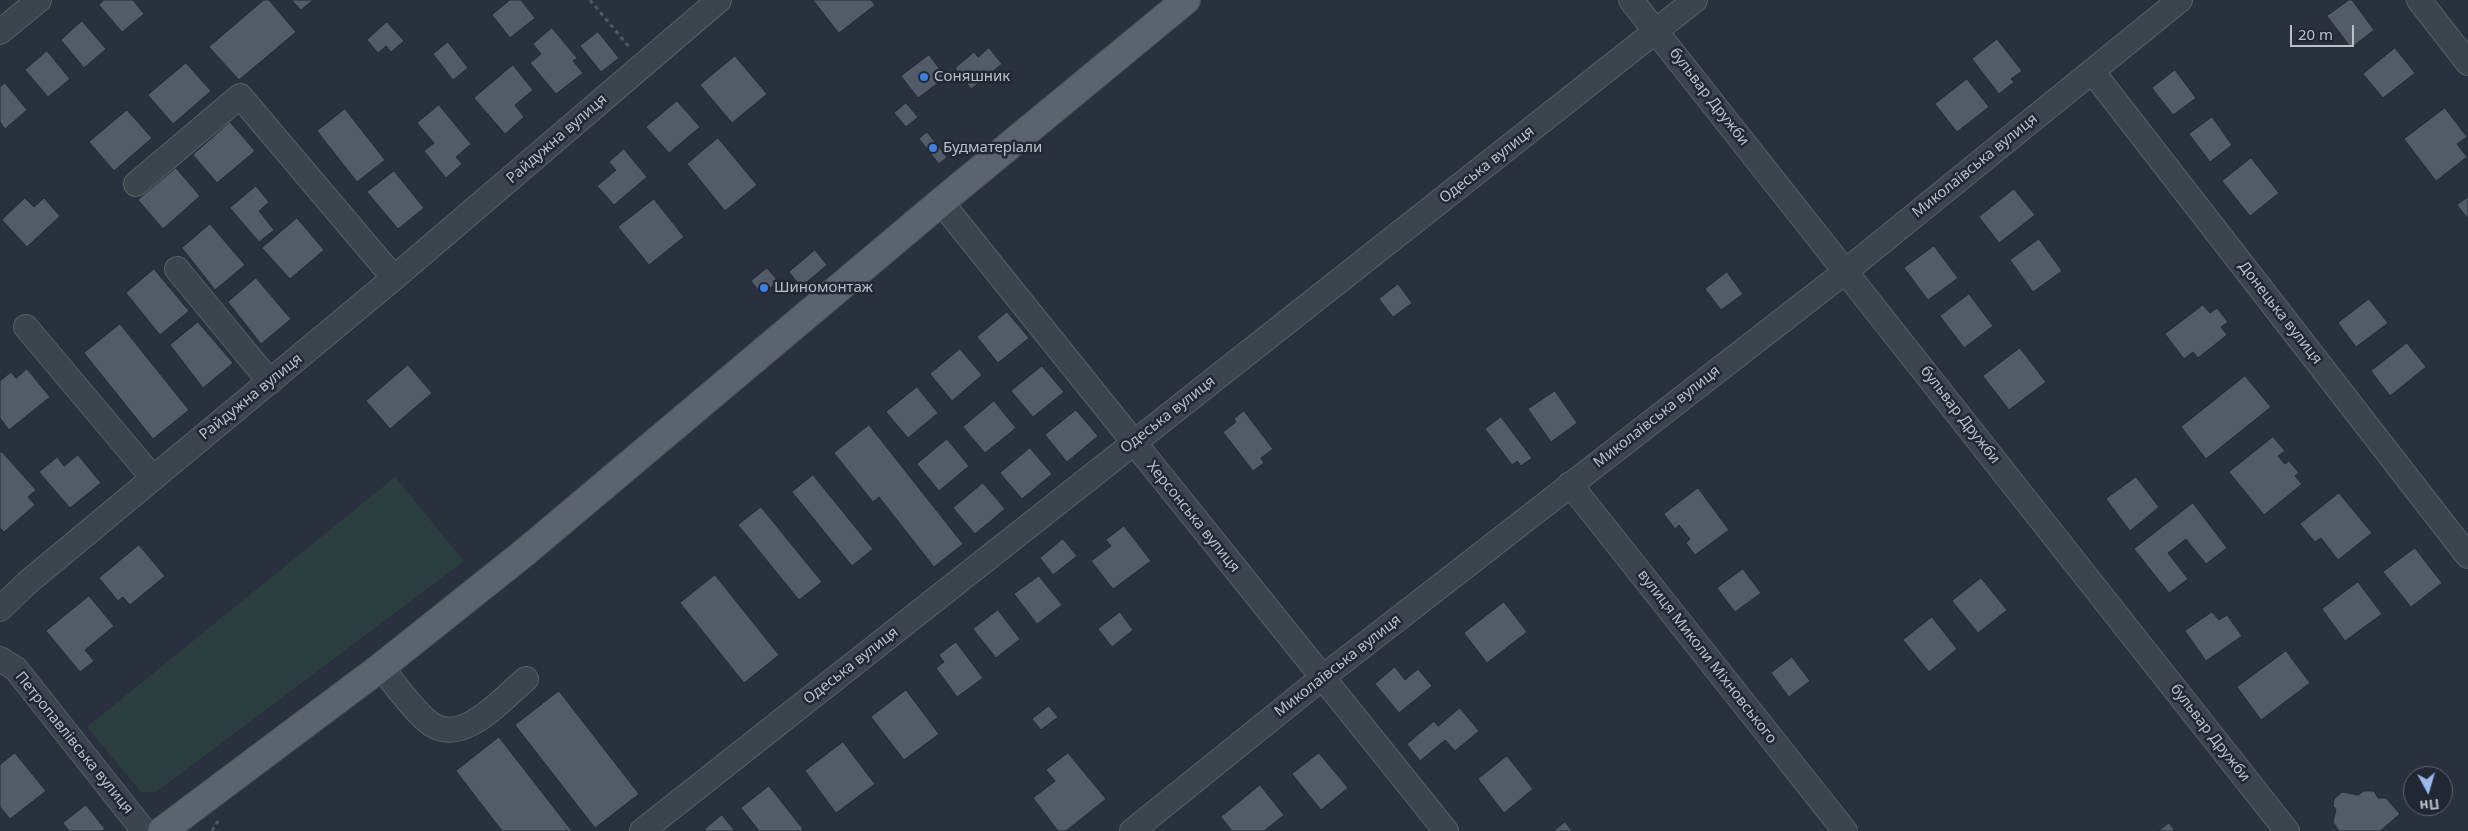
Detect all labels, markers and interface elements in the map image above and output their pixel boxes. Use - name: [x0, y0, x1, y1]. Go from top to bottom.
- scale bar: [2293, 15, 2357, 47]
- text: 20 m: [2298, 24, 2333, 44]
- street label: бульвар Дружби: [1665, 45, 1753, 149]
- place label: Соняшник: [934, 68, 1010, 86]
- marker: Соняшник: [918, 71, 930, 83]
- street label: Райдужна вулиця: [503, 91, 611, 187]
- street label: Миколаївська вулиця: [1909, 110, 2041, 222]
- street label: Одеська вулиця: [1436, 122, 1538, 208]
- place label: Будматеріали: [943, 139, 1042, 157]
- marker: Будматеріали: [927, 142, 939, 154]
- street label: Донецька вулиця: [2234, 258, 2326, 368]
- place label: Шиномонтаж: [774, 279, 873, 297]
- marker: Шиномонтаж: [758, 282, 770, 294]
- street label: Райдужна вулиця: [196, 350, 306, 444]
- street label: Миколаївська вулиця: [1590, 362, 1724, 472]
- street label: бульвар Дружби: [1916, 363, 2004, 467]
- street label: Одеська вулиця: [1117, 372, 1219, 458]
- street label: Херсонська вулиця: [1143, 458, 1243, 576]
- street label: вулиця Миколи Міхновського: [1633, 566, 1781, 748]
- street label: Миколаївська вулиця: [1271, 611, 1405, 721]
- street label: Одеська вулиця: [800, 623, 902, 709]
- street label: Петропавлівська вулиця: [11, 668, 137, 818]
- street label: бульвар Дружби: [2166, 681, 2254, 785]
- north arrow: [2403, 766, 2453, 816]
- text: Пн: [2419, 795, 2440, 816]

